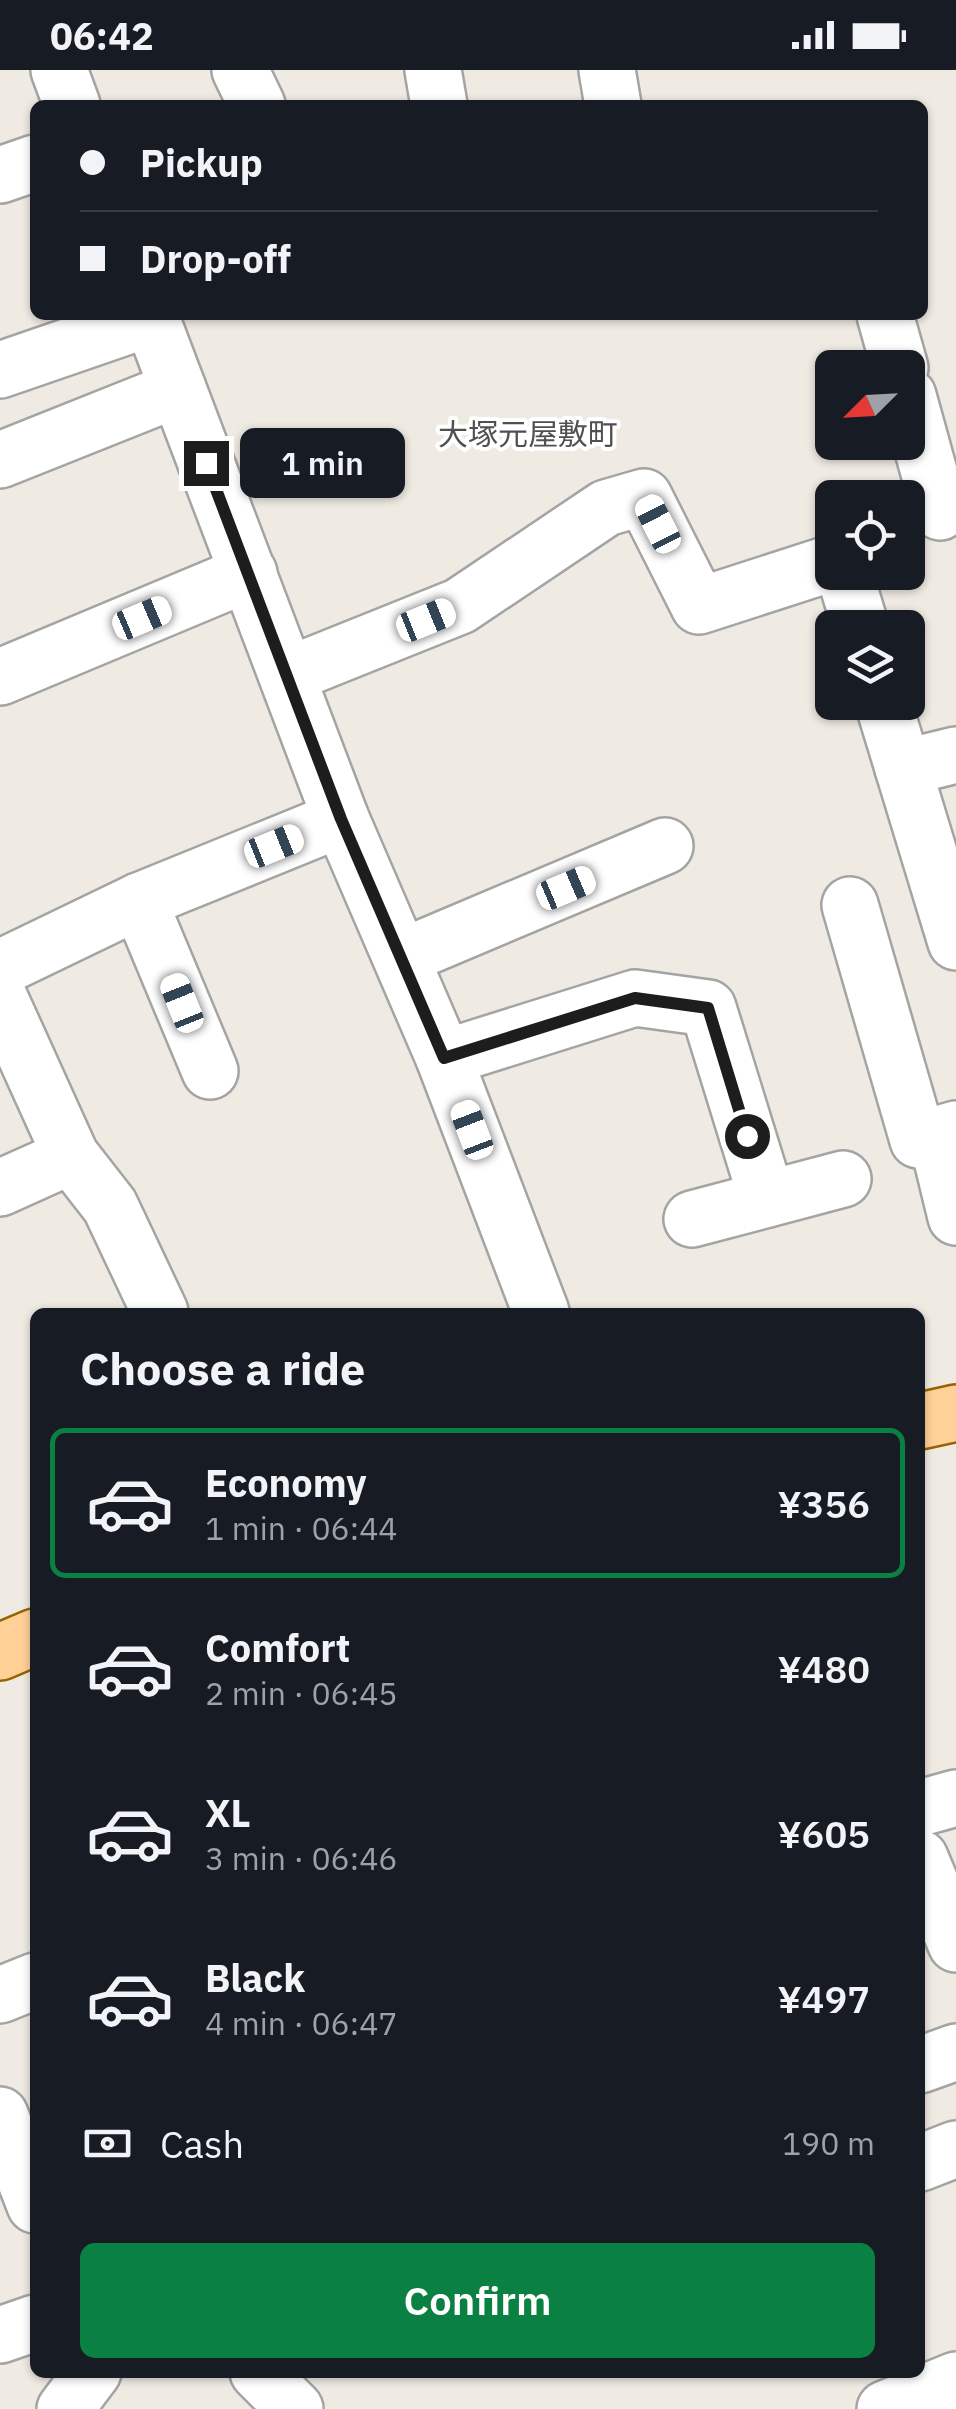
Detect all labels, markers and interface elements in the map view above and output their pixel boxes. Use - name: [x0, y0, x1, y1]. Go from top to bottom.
- text: 06:42: [50, 11, 154, 60]
- text: Pickup: [140, 138, 263, 187]
- text: Drop-off: [140, 234, 291, 283]
- north arrow: [815, 350, 925, 460]
- map controls: [815, 350, 925, 720]
- district label: 大塚元屋敷町: [438, 414, 618, 453]
- callout: 1 min: [241, 428, 406, 498]
- route end: [184, 441, 229, 486]
- text: 1 min: [281, 442, 364, 484]
- button: locate: [815, 480, 925, 590]
- car: [631, 490, 685, 558]
- car: [109, 592, 175, 644]
- car: [393, 595, 459, 645]
- button: layers: [815, 610, 925, 720]
- car: [241, 821, 307, 871]
- car: [533, 862, 599, 914]
- car: [157, 970, 207, 1036]
- car: [447, 1097, 497, 1163]
- route start: [725, 1114, 770, 1159]
- text: Choose a ride: [80, 1339, 365, 1397]
- icon: car: [85, 1458, 175, 1548]
- text: Economy: [205, 1458, 367, 1507]
- text: ¥356: [777, 1479, 870, 1528]
- text: 1 min · 06:44: [205, 1507, 398, 1549]
- icon: car: [85, 1623, 175, 1713]
- text: Comfort: [205, 1623, 350, 1672]
- text: ¥480: [777, 1644, 870, 1693]
- text: 2 min · 06:45: [205, 1672, 398, 1714]
- icon: car: [85, 1788, 175, 1878]
- text: XL: [205, 1788, 251, 1837]
- text: ¥605: [777, 1809, 870, 1858]
- text: 3 min · 06:46: [205, 1837, 398, 1879]
- icon: car: [85, 1953, 175, 2043]
- text: Black: [205, 1953, 305, 2002]
- text: ¥497: [777, 1974, 870, 2023]
- text: 4 min · 06:47: [205, 2002, 398, 2044]
- icon: cash: [80, 2116, 135, 2171]
- text: Cash: [160, 2119, 244, 2168]
- text: 190 m: [782, 2122, 875, 2164]
- button: Confirm: [80, 2243, 875, 2358]

